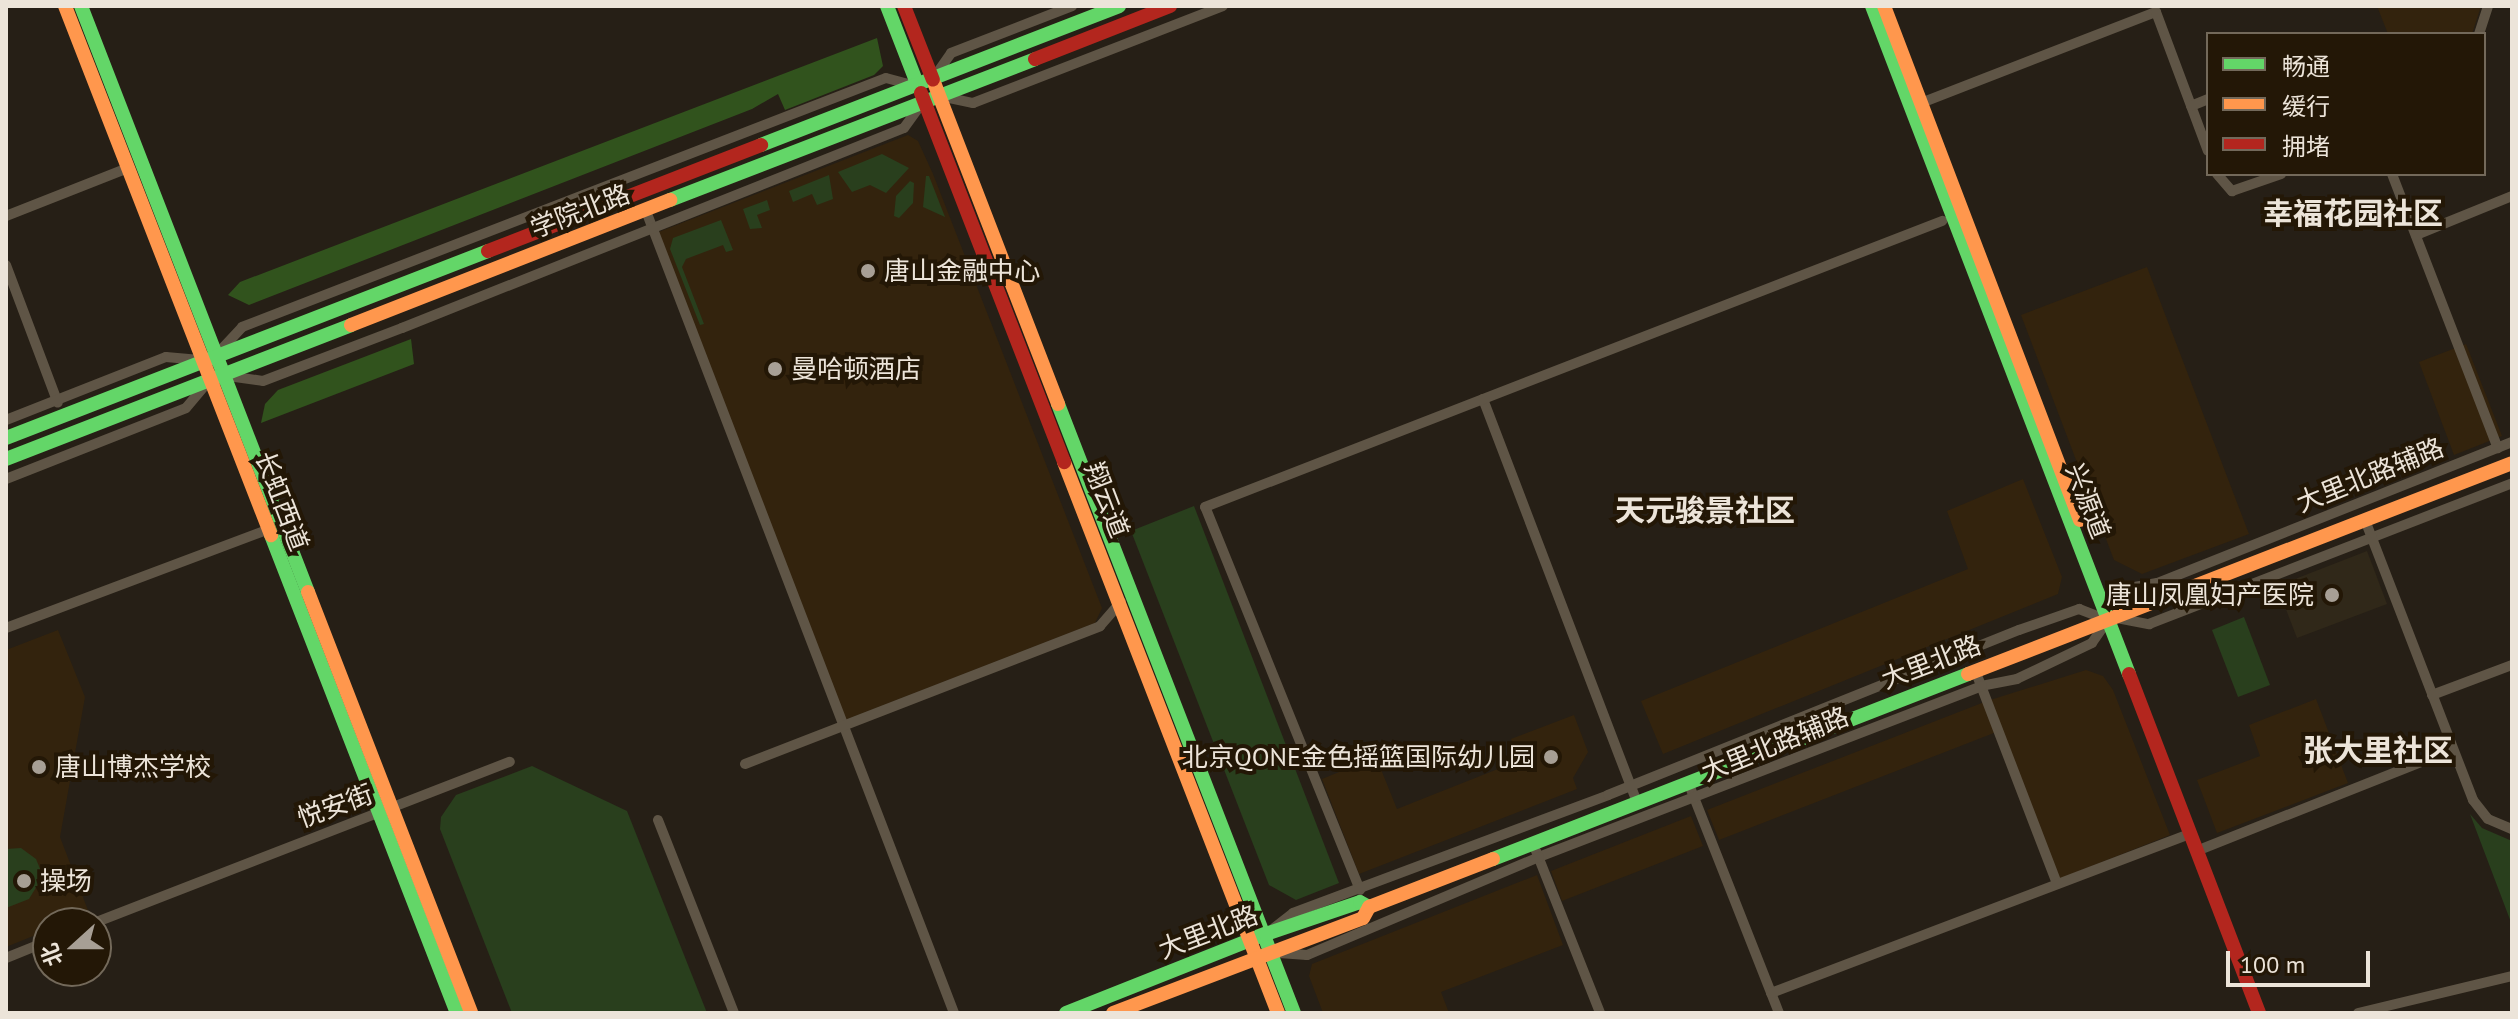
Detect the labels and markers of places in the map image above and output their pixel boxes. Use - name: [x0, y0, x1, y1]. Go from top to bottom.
- place label: 唐山金融中心: [884, 255, 1040, 287]
- marker: 唐山金融中心: [859, 262, 877, 280]
- place label: 曼哈顿酒店: [791, 353, 921, 385]
- marker: 曼哈顿酒店: [766, 360, 784, 378]
- place label: 唐山凤凰妇产医院: [2106, 579, 2314, 611]
- marker: 唐山凤凰妇产医院: [2321, 584, 2343, 606]
- place label: 北京QONE金色摇篮国际幼儿园: [1182, 741, 1535, 773]
- marker: 北京QONE金色摇篮国际幼儿园: [1542, 748, 1560, 766]
- place label: 唐山博杰学校: [55, 751, 211, 783]
- marker: 唐山博杰学校: [30, 758, 48, 776]
- place label: 操场: [40, 865, 92, 897]
- marker: 操场: [15, 872, 33, 890]

